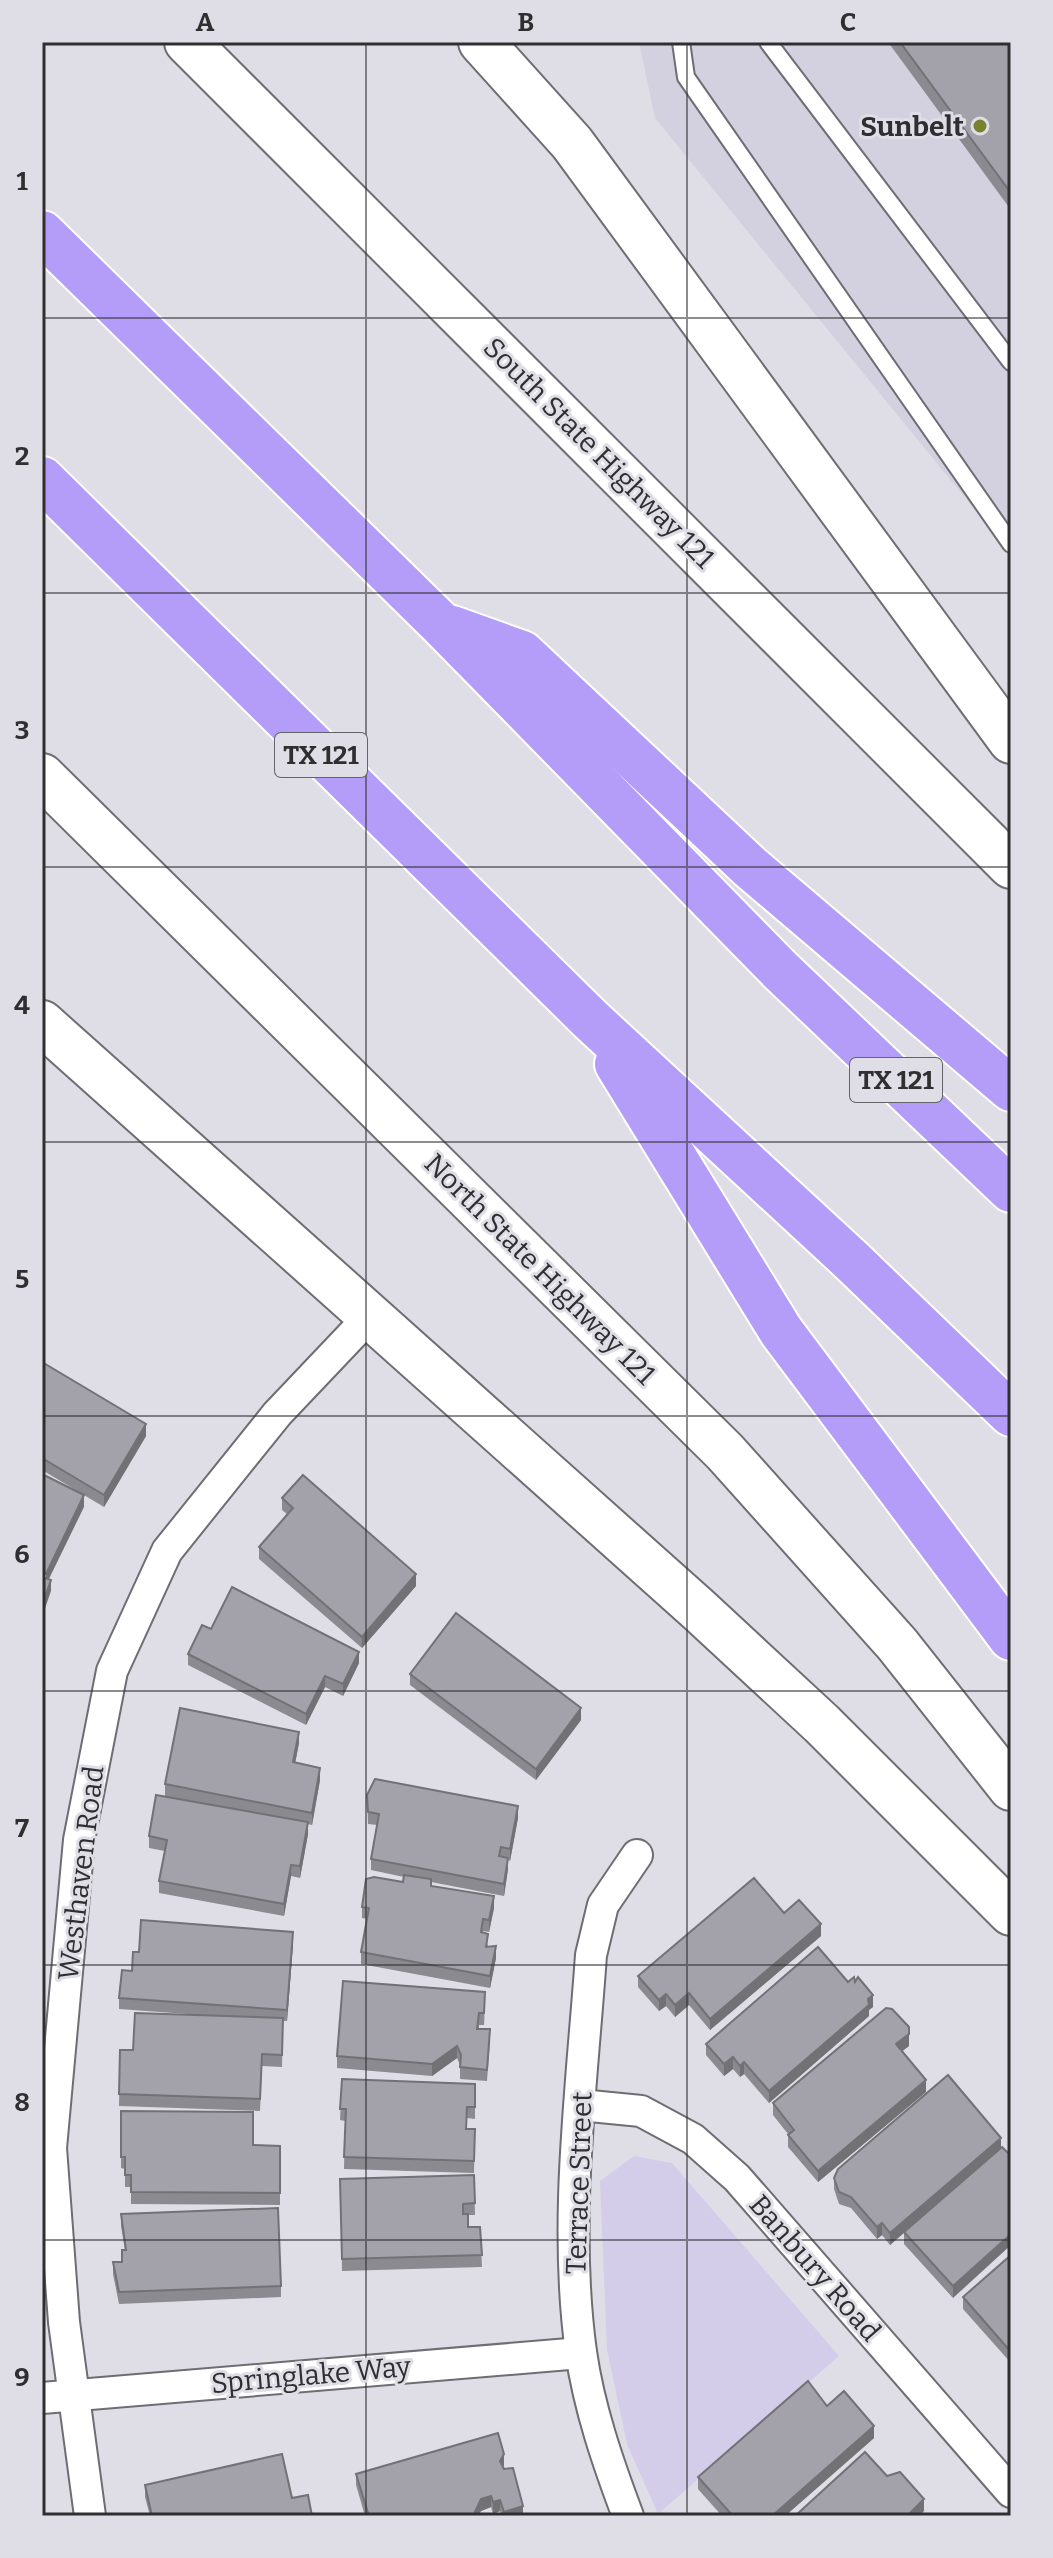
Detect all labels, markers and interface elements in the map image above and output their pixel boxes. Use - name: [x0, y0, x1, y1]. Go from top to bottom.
- text: A: [196, 7, 215, 38]
- text: B: [518, 7, 534, 38]
- text: C: [840, 7, 856, 38]
- place label: Sunbelt: [860, 110, 964, 143]
- marker: Sunbelt: [971, 117, 989, 135]
- text: 1: [16, 166, 28, 197]
- street label: South State Highway 121: [477, 331, 722, 576]
- text: 2: [15, 441, 29, 472]
- text: 3: [15, 715, 29, 746]
- road number: TX 121: [275, 733, 367, 777]
- text: 4: [14, 990, 30, 1021]
- road number: TX 121: [850, 1058, 942, 1102]
- street label: North State Highway 121: [418, 1147, 663, 1392]
- text: 5: [15, 1264, 29, 1295]
- text: 6: [14, 1539, 30, 1570]
- street label: Westhaven Road: [51, 1764, 111, 1982]
- text: 7: [15, 1813, 29, 1844]
- text: 8: [14, 2087, 30, 2118]
- street label: Terrace Street: [559, 2091, 599, 2275]
- street label: Banbury Road: [743, 2188, 887, 2348]
- street label: Springlake Way: [210, 2350, 412, 2400]
- text: 9: [14, 2362, 30, 2393]

